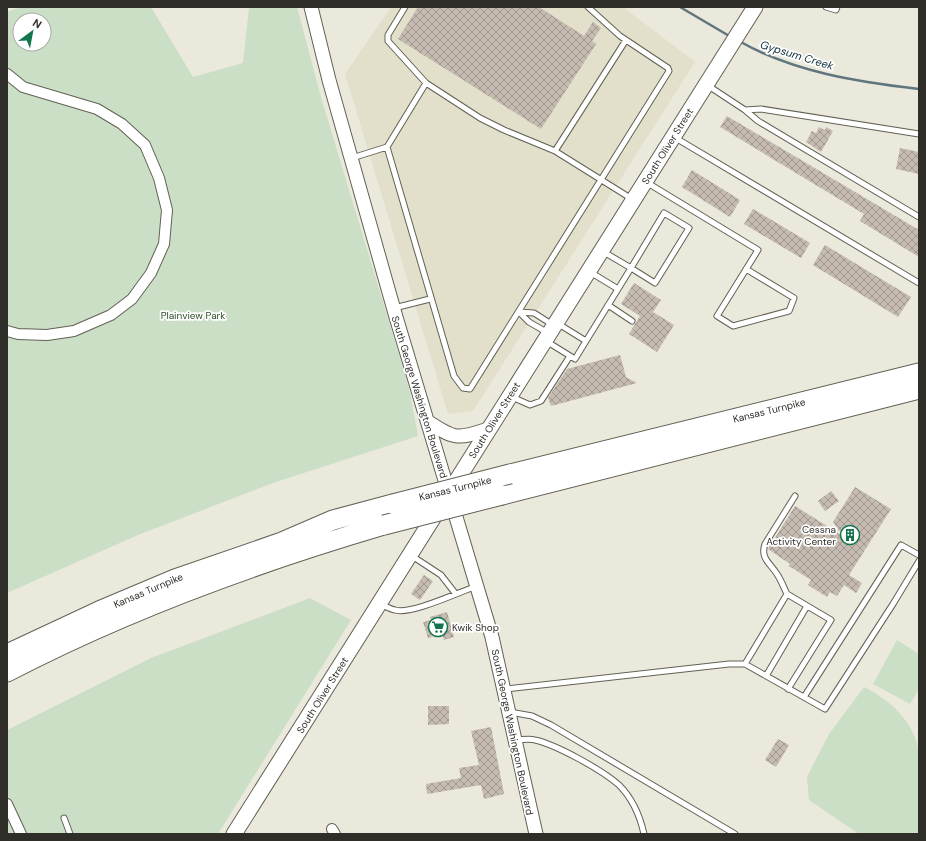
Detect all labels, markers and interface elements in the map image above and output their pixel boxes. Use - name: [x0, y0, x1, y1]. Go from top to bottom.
- north arrow: [12, 12, 52, 52]
- text: N: [30, 15, 44, 32]
- water label: Gypsum Creek: [759, 37, 836, 73]
- street label: South Oliver Street: [639, 106, 696, 187]
- park label: Plainview Park: [161, 309, 225, 322]
- street label: South George Washington Boulevard: [389, 314, 450, 480]
- street label: South Oliver Street: [466, 380, 523, 461]
- street label: Kansas Turnpike: [732, 395, 807, 426]
- street label: Kansas Turnpike: [418, 473, 493, 504]
- place label: Cessna Activity Center: [766, 523, 836, 548]
- building icon: Cessna Activity Center: [839, 524, 861, 546]
- street label: Kansas Turnpike: [111, 570, 185, 611]
- supermarket icon: Kwik Shop: [427, 616, 449, 638]
- place label: Kwik Shop: [452, 621, 499, 634]
- street label: South George Washington Boulevard: [489, 648, 536, 816]
- street label: South Oliver Street: [294, 655, 351, 736]

